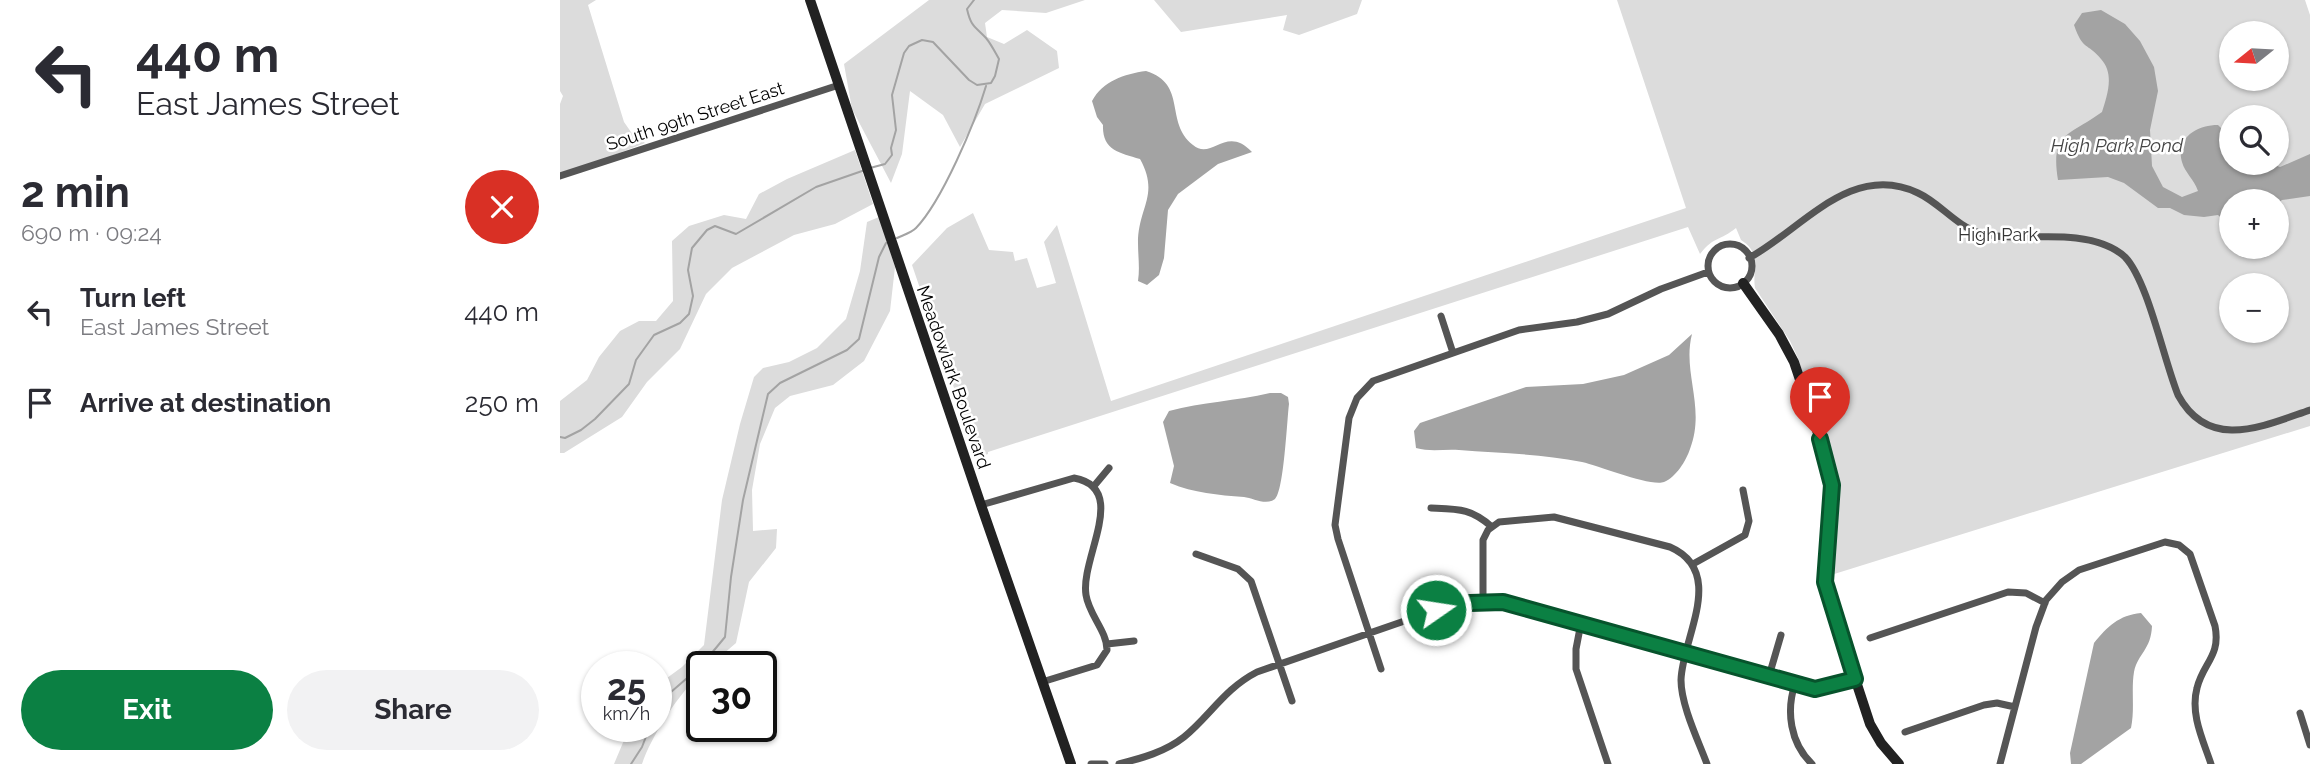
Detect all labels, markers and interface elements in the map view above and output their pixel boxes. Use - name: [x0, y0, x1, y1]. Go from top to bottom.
- north arrow: [2219, 21, 2289, 91]
- map controls: [2219, 21, 2289, 343]
- text: 440 m: [136, 26, 279, 83]
- icon: left: [21, 28, 112, 119]
- street label: South 99th Street East: [604, 77, 786, 155]
- text: East James Street: [136, 85, 399, 122]
- button: search: [2219, 105, 2289, 175]
- water label: High Park Pond: [2051, 134, 2184, 156]
- text: 2 min: [21, 168, 130, 217]
- button: close: [465, 170, 539, 244]
- button: +: [2219, 189, 2289, 259]
- text: 690 m · 09:24: [21, 219, 162, 246]
- park label: High Park: [1958, 224, 2039, 245]
- button: −: [2219, 273, 2289, 343]
- text: Turn left: [80, 283, 186, 313]
- street label: Meadowlark Boulevard: [913, 283, 995, 471]
- icon: left: [21, 293, 59, 331]
- text: 440 m: [464, 297, 539, 327]
- text: East James Street: [80, 313, 269, 340]
- pin: [1790, 367, 1850, 439]
- icon: arrive: [1801, 378, 1839, 416]
- icon: arrive: [21, 384, 59, 422]
- text: Arrive at destination: [80, 388, 331, 418]
- text: 250 m: [465, 388, 539, 418]
- position arrow: [1399, 573, 1473, 647]
- speed limit sign: 30: [686, 651, 777, 742]
- text: 25: [607, 667, 646, 708]
- button: Exit: [21, 670, 273, 750]
- button: Share: [287, 670, 539, 750]
- text: km/h: [603, 703, 650, 724]

